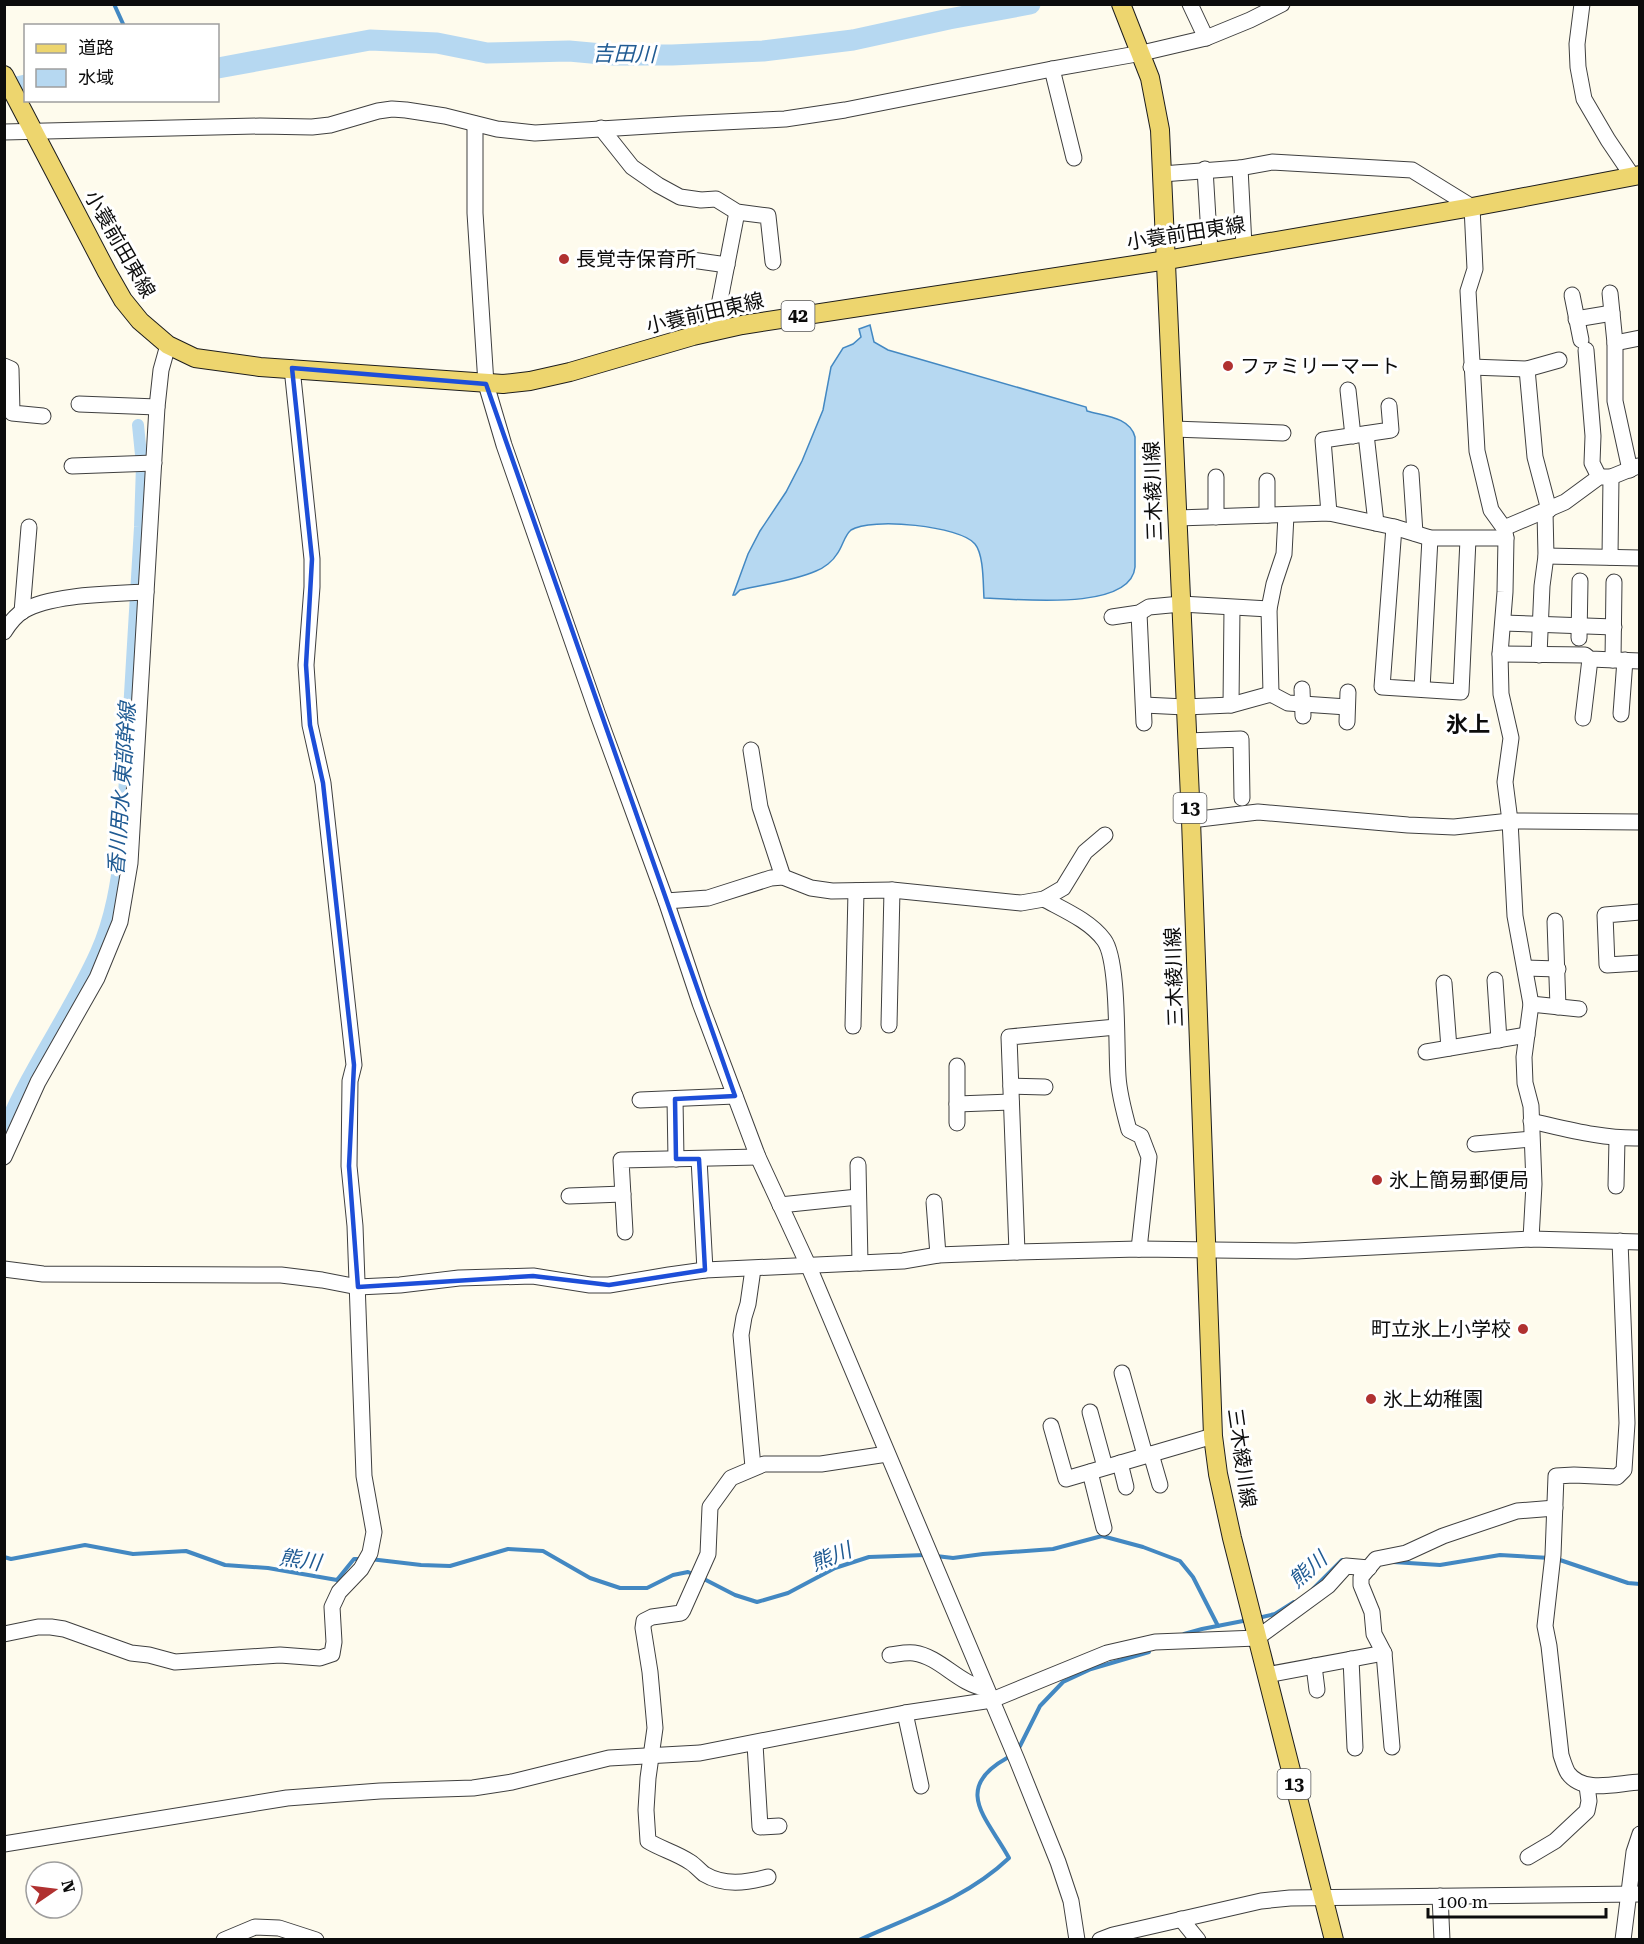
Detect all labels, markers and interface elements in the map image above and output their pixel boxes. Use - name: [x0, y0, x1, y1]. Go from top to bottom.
- legend: [24, 24, 219, 102]
- text: 道路: [78, 37, 114, 58]
- water label: 吉田川: [592, 41, 658, 67]
- text: 水域: [78, 67, 114, 88]
- street label: 小蓑前田東線: [80, 186, 160, 302]
- street label: 小蓑前田東線: [1125, 212, 1247, 254]
- place label: 長覚寺保育所: [576, 247, 696, 271]
- marker: 長覚寺保育所: [557, 252, 571, 266]
- street label: 小蓑前田東線: [644, 288, 766, 338]
- road number: 42: [782, 301, 814, 331]
- place label: ファミリーマート: [1240, 354, 1400, 378]
- marker: ファミリーマート: [1221, 359, 1235, 373]
- street label: 三木綾川線: [1139, 441, 1167, 541]
- water label: 香川用水 東部幹線: [104, 699, 140, 876]
- district label: 氷上: [1446, 712, 1490, 737]
- road number: 13: [1174, 793, 1206, 823]
- street label: 三木綾川線: [1160, 927, 1188, 1027]
- place label: 氷上簡易郵便局: [1389, 1168, 1529, 1192]
- marker: 氷上簡易郵便局: [1370, 1173, 1384, 1187]
- place label: 町立氷上小学校: [1371, 1317, 1511, 1341]
- marker: 町立氷上小学校: [1516, 1322, 1530, 1336]
- place label: 氷上幼稚園: [1383, 1387, 1483, 1411]
- marker: 氷上幼稚園: [1364, 1392, 1378, 1406]
- street label: 三木綾川線: [1223, 1407, 1261, 1509]
- water label: 熊川: [807, 1537, 857, 1576]
- water label: 熊川: [278, 1545, 324, 1575]
- water label: 熊川: [1284, 1546, 1333, 1593]
- road number: 13: [1278, 1769, 1310, 1799]
- north arrow: [24, 1860, 84, 1920]
- text: N: [57, 1878, 79, 1895]
- scale bar: [1428, 1881, 1606, 1919]
- text: 100 m: [1437, 1891, 1488, 1912]

